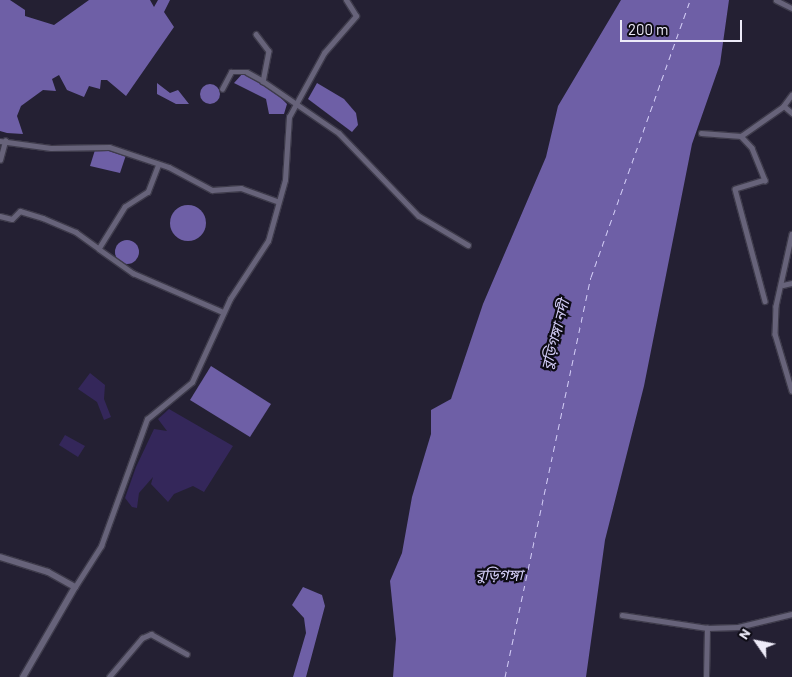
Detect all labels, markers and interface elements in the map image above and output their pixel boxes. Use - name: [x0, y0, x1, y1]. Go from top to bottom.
- scale bar: [622, 10, 744, 42]
- text: 200 m: [628, 20, 668, 38]
- water label: বুড়িগঙ্গা নদী: [537, 298, 573, 372]
- water label: বুড়িগঙ্গা: [475, 566, 523, 584]
- north arrow: [732, 617, 782, 667]
- text: N: [734, 625, 754, 642]

